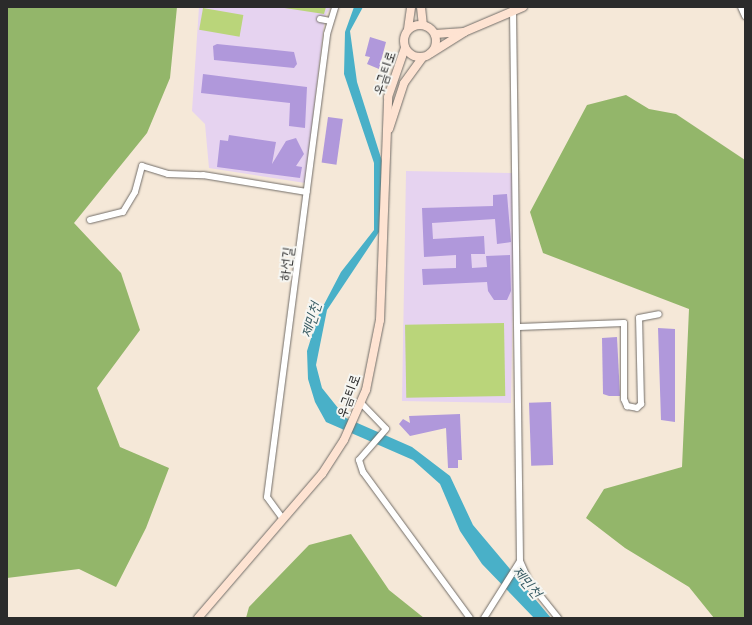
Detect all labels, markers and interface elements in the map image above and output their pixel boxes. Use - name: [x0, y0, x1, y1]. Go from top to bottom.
- street label: 우금티로: [369, 49, 399, 97]
- street label: 하선길: [276, 246, 296, 282]
- water label: 제민천: [297, 300, 325, 340]
- street label: 우금티로: [332, 372, 364, 420]
- water label: 제민천: [508, 562, 546, 602]

